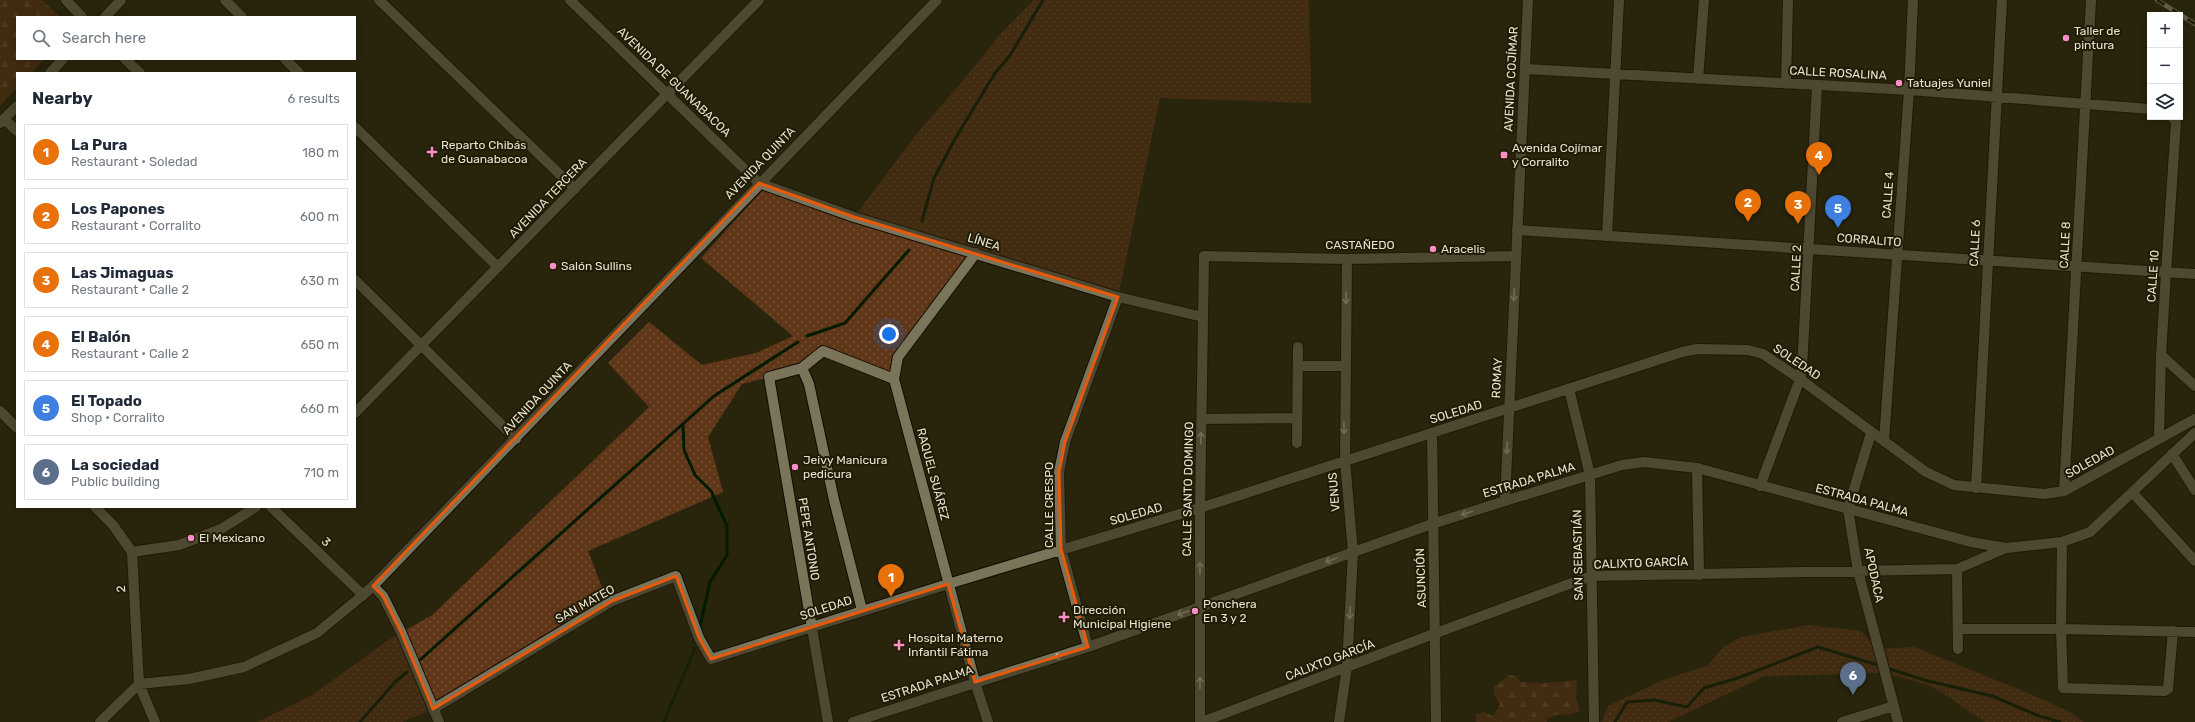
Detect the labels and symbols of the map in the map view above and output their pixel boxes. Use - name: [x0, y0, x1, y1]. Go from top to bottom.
- street label: AVENIDA DE GUANABACOA: [614, 24, 734, 140]
- place label: Taller de pintura: [2074, 24, 2120, 52]
- street label: AVENIDA COJÍMAR: [1501, 26, 1521, 132]
- marker: Taller de pintura: [2061, 33, 2071, 43]
- street label: CALLE ROSALINA: [1789, 63, 1887, 83]
- place label: Tatuajes Yuniel: [1907, 76, 1991, 90]
- marker: Tatuajes Yuniel: [1894, 78, 1904, 88]
- street label: AVENIDA QUINTA: [722, 124, 798, 202]
- place label: Reparto Chibás de Guanabacoa: [441, 138, 528, 166]
- place label: Avenida Cojímar y Corralito: [1512, 141, 1603, 169]
- pin: 4: [1806, 142, 1832, 175]
- marker: Reparto Chibás de Guanabacoa: [426, 146, 438, 158]
- marker: Avenida Cojímar y Corralito: [1499, 150, 1509, 160]
- street label: AVENIDA TERCERA: [506, 155, 590, 241]
- street label: CALLE 4: [1879, 170, 1897, 219]
- pin: 2: [1735, 189, 1761, 222]
- pin: 3: [1785, 191, 1811, 224]
- pin: 5: [1825, 195, 1851, 228]
- street label: CALLE 6: [1967, 219, 1983, 267]
- street label: CALLE 8: [2057, 221, 2073, 269]
- street label: LÍNEA: [966, 230, 1002, 254]
- street label: CORRALITO: [1836, 231, 1902, 249]
- street label: CASTAÑEDO: [1325, 238, 1395, 252]
- place label: Aracelis: [1441, 242, 1485, 256]
- marker: Aracelis: [1428, 244, 1438, 254]
- street label: CALLE 2: [1788, 244, 1804, 292]
- street label: CALLE 10: [2144, 249, 2162, 303]
- place label: Salón Sullins: [561, 259, 632, 273]
- marker: Salón Sullins: [548, 261, 558, 271]
- one-way arrow: [1510, 288, 1518, 301]
- one-way arrow: [1342, 291, 1350, 304]
- your location: [879, 324, 899, 344]
- street label: SOLEDAD: [1771, 341, 1823, 383]
- street label: ROMAY: [1489, 357, 1505, 399]
- street label: AVENIDA QUINTA: [499, 358, 575, 438]
- street label: SOLEDAD: [1428, 397, 1484, 427]
- street label: CALLE SANTO DOMINGO: [1180, 421, 1196, 557]
- one-way arrow: [1340, 421, 1348, 434]
- street label: RAQUEL SUÁREZ: [914, 426, 952, 522]
- one-way arrow: [1197, 432, 1205, 445]
- one-way arrow: [1503, 441, 1511, 454]
- street label: SOLEDAD: [2063, 443, 2117, 481]
- place label: Jeivy Manicura pedicura: [803, 453, 887, 481]
- street label: ESTRADA PALMA: [1481, 459, 1577, 501]
- marker: Jeivy Manicura pedicura: [790, 462, 800, 472]
- street label: CALLE CRESPO: [1042, 462, 1056, 548]
- street label: VENUS: [1325, 472, 1343, 512]
- street label: ESTRADA PALMA: [1814, 481, 1910, 519]
- street label: PEPE ANTONIO: [796, 497, 822, 581]
- street label: SOLEDAD: [1108, 500, 1164, 528]
- street label: SAN SEBASTIÁN: [1570, 509, 1586, 601]
- one-way arrow: [1461, 510, 1474, 517]
- place label: El Mexicano: [199, 531, 265, 545]
- marker: El Mexicano: [186, 533, 196, 543]
- street label: 3: [319, 534, 333, 550]
- street label: APODACA: [1861, 546, 1887, 604]
- street label: ASUNCIÓN: [1413, 548, 1429, 608]
- street label: CALIXTO GARCÍA: [1593, 554, 1689, 572]
- one-way arrow: [1325, 557, 1338, 564]
- one-way arrow: [1196, 562, 1204, 575]
- pin: 1: [878, 564, 904, 597]
- street label: SAN MATEO: [553, 582, 617, 626]
- street label: 2: [114, 585, 128, 593]
- street label: SOLEDAD: [798, 593, 854, 623]
- place label: Ponchera En 3 y 2: [1203, 597, 1257, 625]
- place label: Dirección Municipal Higiene: [1073, 603, 1172, 631]
- marker: Ponchera En 3 y 2: [1190, 606, 1200, 616]
- one-way arrow: [1346, 606, 1353, 619]
- one-way arrow: [1177, 610, 1189, 618]
- marker: Dirección Municipal Higiene: [1058, 611, 1070, 623]
- place label: Hospital Materno Infantil Fátima: [908, 631, 1003, 659]
- street label: CALIXTO GARCÍA: [1283, 637, 1377, 683]
- marker: Hospital Materno Infantil Fátima: [893, 639, 905, 651]
- one-way arrow: [1053, 653, 1066, 660]
- pin: 6: [1840, 662, 1866, 695]
- street label: ESTRADA PALMA: [879, 663, 975, 705]
- one-way arrow: [1196, 677, 1204, 690]

